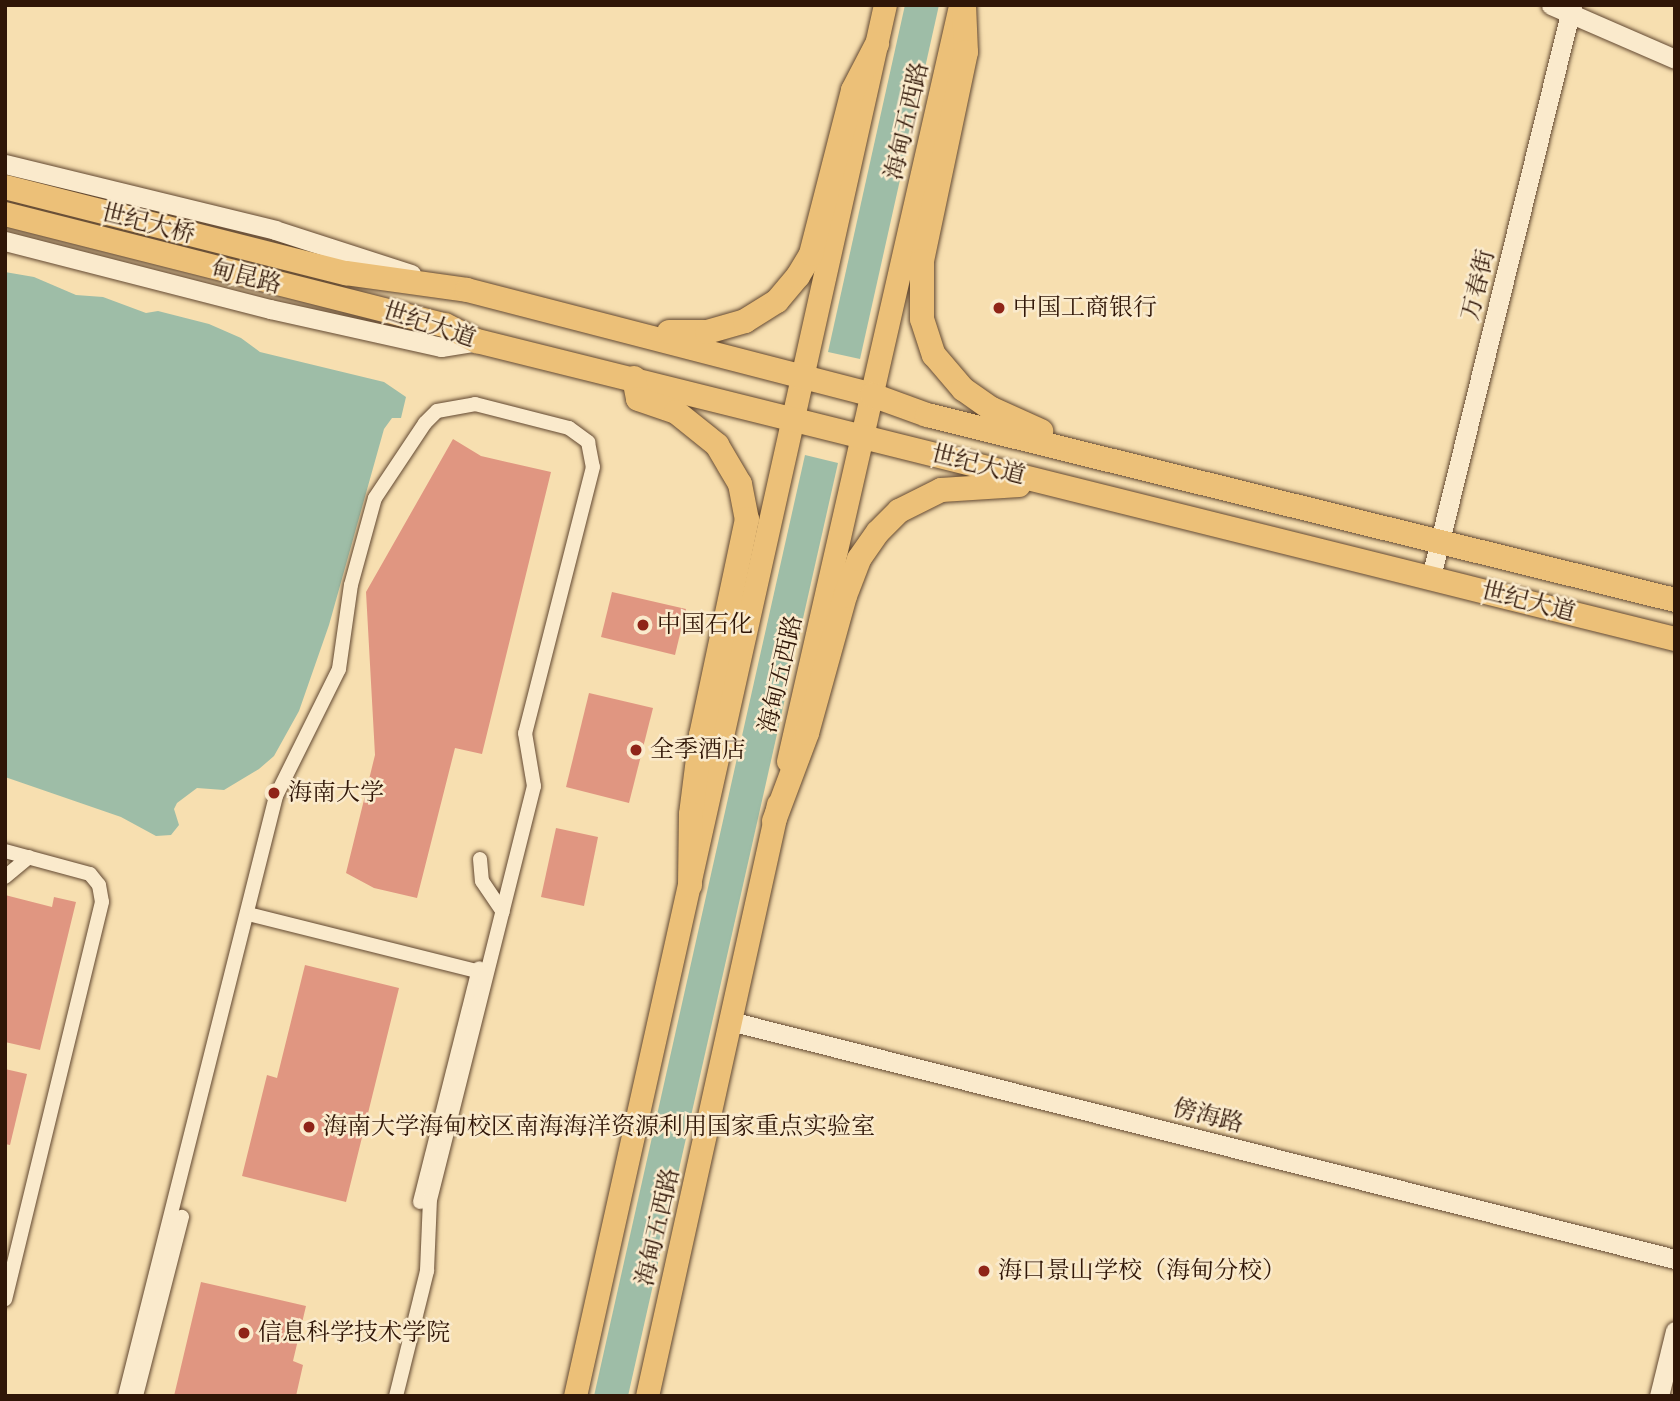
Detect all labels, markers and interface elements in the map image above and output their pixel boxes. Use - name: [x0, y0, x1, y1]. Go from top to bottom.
- street label: 海甸五西路: [879, 59, 935, 183]
- street label: 世纪大桥: [98, 198, 198, 250]
- street label: 万春街: [1455, 247, 1501, 323]
- street label: 甸昆路: [208, 254, 284, 300]
- place label: 中国工商银行: [1013, 294, 1157, 322]
- street label: 世纪大道: [379, 296, 479, 354]
- marker: 中国工商银行: [991, 300, 1007, 316]
- street label: 世纪大道: [928, 439, 1028, 491]
- street label: 世纪大道: [1478, 576, 1578, 628]
- place label: 中国石化: [657, 611, 753, 639]
- street label: 海甸五西路: [753, 612, 809, 736]
- marker: 中国石化: [635, 617, 651, 633]
- place label: 全季酒店: [650, 736, 746, 764]
- marker: 全季酒店: [628, 742, 644, 758]
- place label: 海南大学: [288, 779, 384, 807]
- marker: 海南大学: [266, 785, 282, 801]
- street label: 傍海路: [1170, 1093, 1246, 1139]
- place label: 海南大学海甸校区南海海洋资源利用国家重点实验室: [323, 1113, 875, 1141]
- marker: 海南大学海甸校区南海海洋资源利用国家重点实验室: [301, 1119, 317, 1135]
- street label: 海甸五西路: [630, 1165, 686, 1289]
- place label: 海口景山学校（海甸分校）: [998, 1257, 1286, 1285]
- marker: 海口景山学校（海甸分校）: [976, 1263, 992, 1279]
- place label: 信息科学技术学院: [258, 1319, 450, 1347]
- marker: 信息科学技术学院: [236, 1325, 252, 1341]

